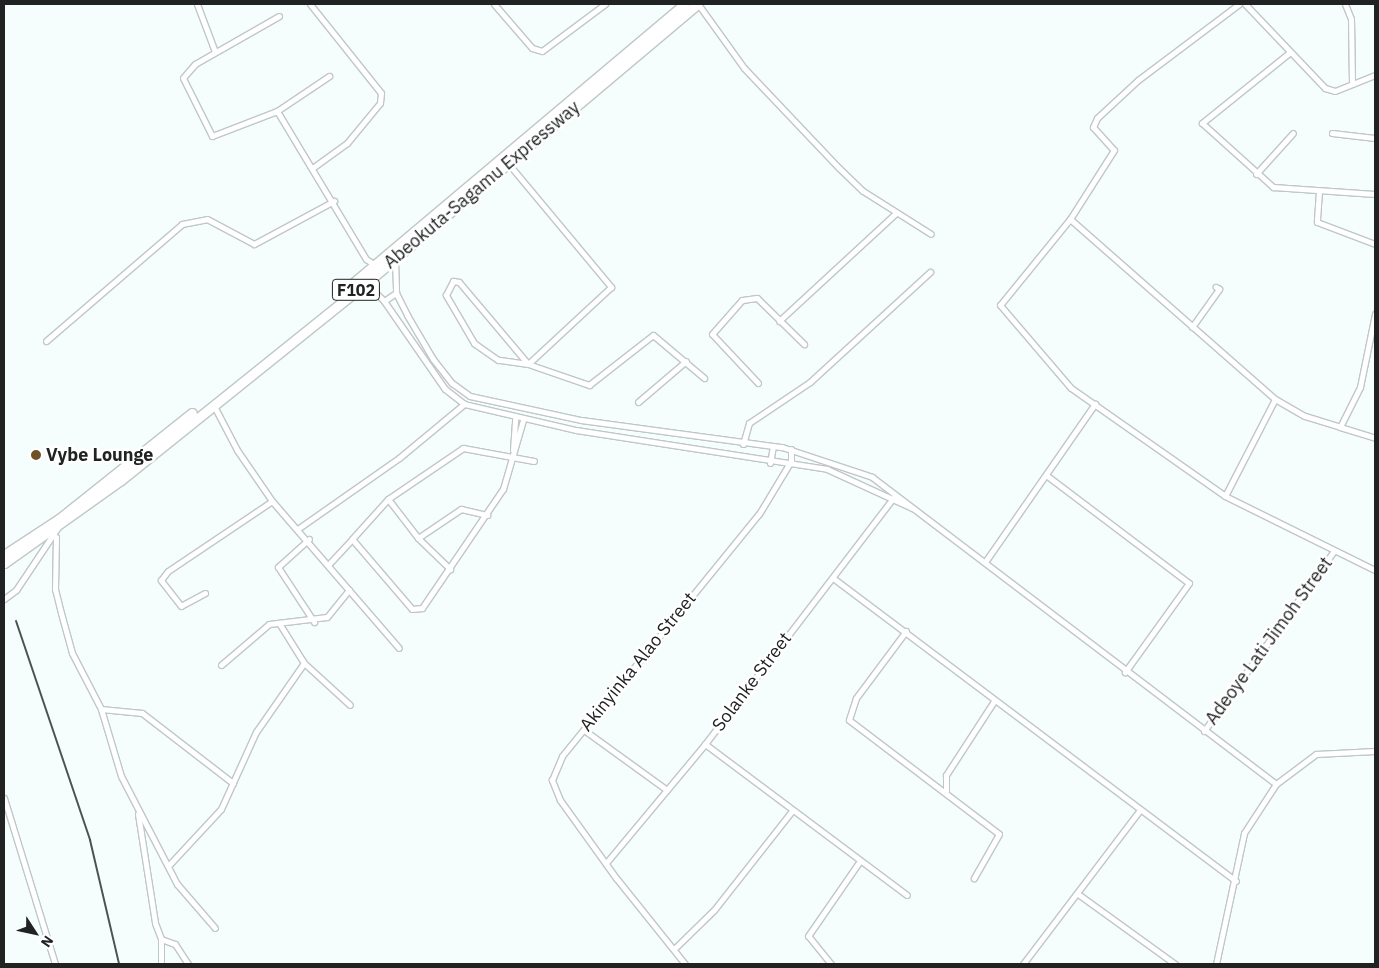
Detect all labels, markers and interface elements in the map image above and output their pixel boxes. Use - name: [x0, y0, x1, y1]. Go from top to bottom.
- street label: Abeokuta-Sagamu Expressway: [380, 97, 584, 273]
- road number: F102: [331, 276, 381, 304]
- place label: Vybe Lounge: [46, 444, 153, 466]
- marker: Vybe Lounge: [30, 449, 42, 461]
- street label: Adeoye Lati Jimoh Street: [1201, 553, 1337, 729]
- street label: Akinyinka Alao Street: [575, 588, 701, 736]
- street label: Solanke Street: [708, 628, 796, 736]
- north arrow: [10, 908, 60, 958]
- text: N: [37, 932, 58, 951]

